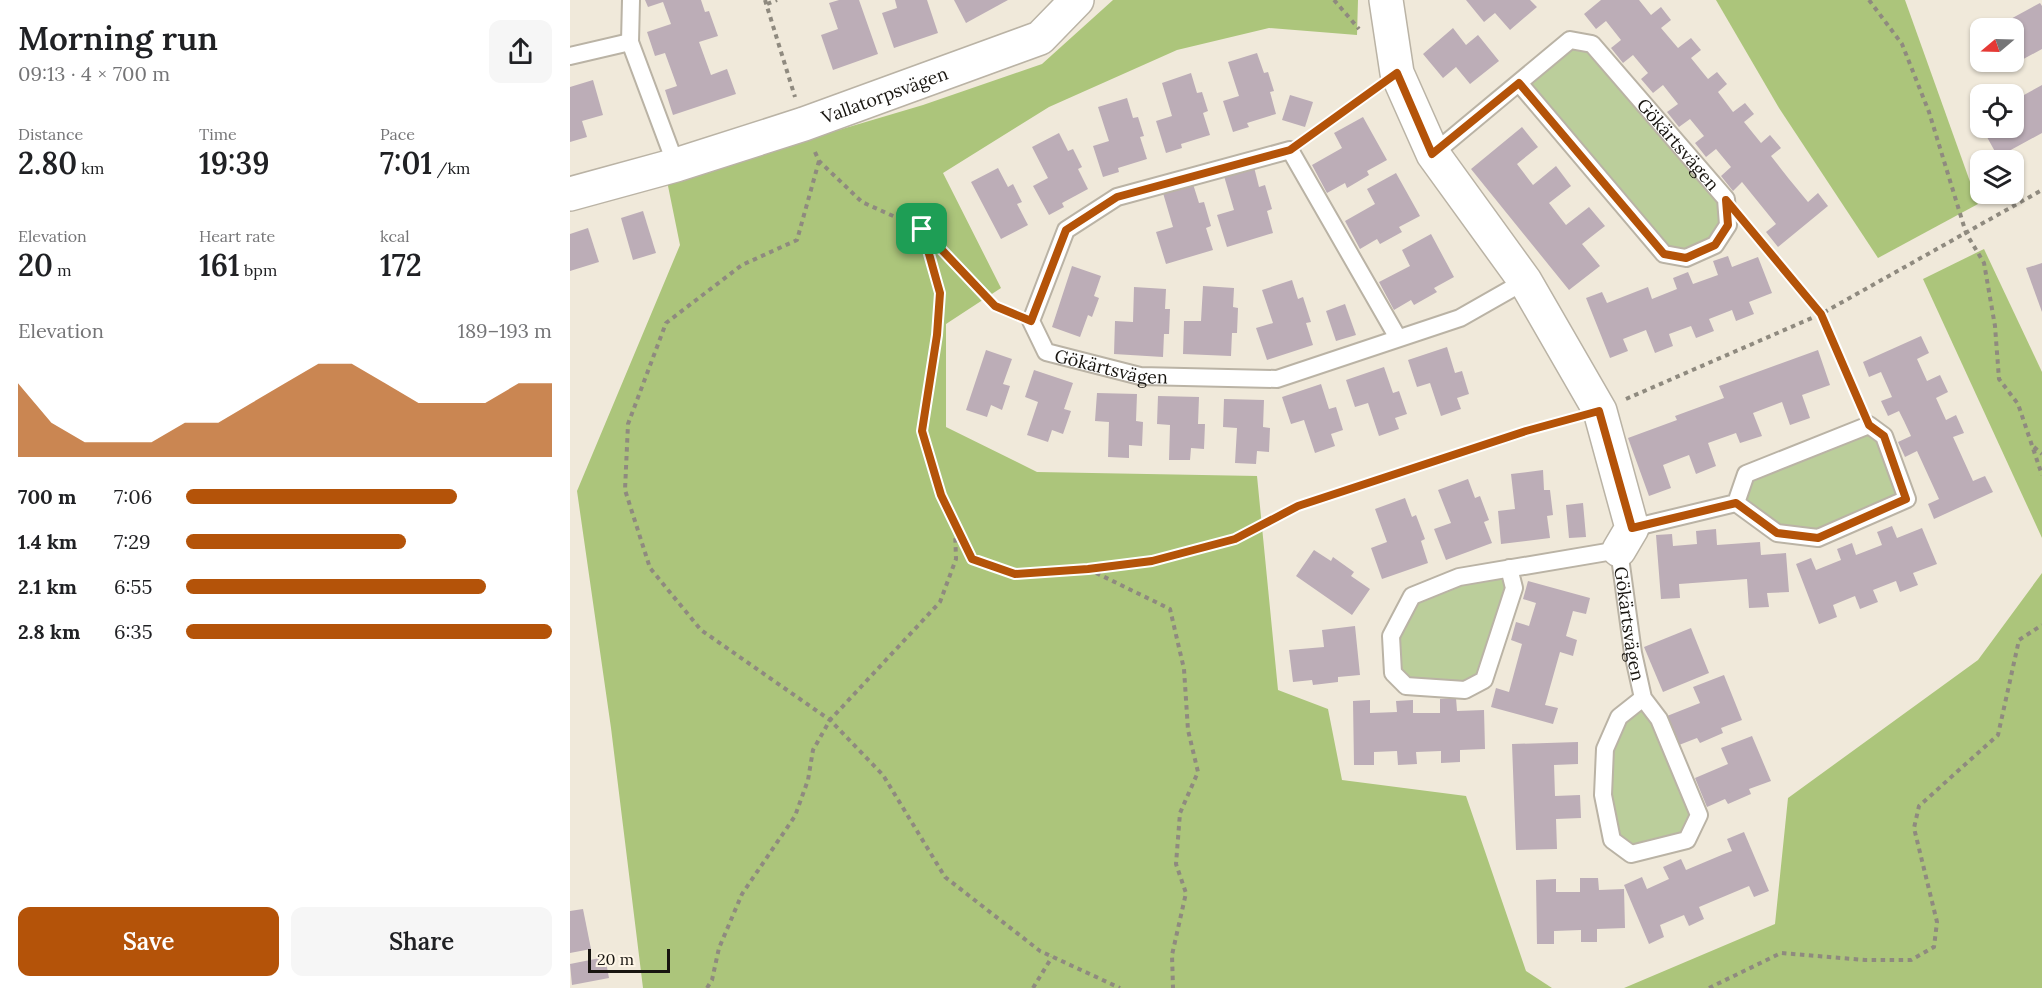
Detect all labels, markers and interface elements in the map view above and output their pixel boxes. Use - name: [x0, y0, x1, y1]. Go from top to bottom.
- text: Morning run: [18, 17, 218, 59]
- north arrow: [1970, 18, 2024, 72]
- map controls: [1970, 18, 2024, 204]
- button: share: [489, 20, 552, 83]
- text: 09:13 · 4 × 700 m: [18, 61, 170, 86]
- street label: Vallatorpsvägen: [817, 61, 951, 129]
- button: locate: [1970, 84, 2024, 138]
- street label: Gökärtsvägen: [1632, 93, 1725, 195]
- text: Distance: [18, 124, 83, 144]
- text: Time: [199, 124, 237, 144]
- text: Pace: [380, 124, 415, 144]
- text: 2.80: [18, 144, 77, 182]
- text: 19:39: [199, 144, 270, 182]
- text: 7:01: [380, 144, 432, 182]
- button: layers: [1970, 150, 2024, 204]
- text: km: [77, 158, 104, 178]
- text: /km: [432, 158, 470, 178]
- pin: [896, 203, 947, 254]
- icon: arrive: [905, 212, 938, 245]
- text: Elevation: [18, 226, 87, 246]
- text: Heart rate: [199, 226, 275, 246]
- text: kcal: [380, 226, 410, 246]
- text: 20: [18, 246, 53, 284]
- text: 161: [199, 246, 240, 284]
- text: 172: [380, 246, 422, 284]
- text: m: [53, 260, 71, 280]
- text: bpm: [240, 260, 277, 280]
- text: Elevation: [18, 318, 104, 343]
- text: 189–193 m: [458, 318, 552, 343]
- street label: Gökärtsvägen: [1052, 343, 1168, 388]
- text: 700 m: [18, 484, 76, 509]
- text: 7:06: [114, 484, 152, 509]
- text: 1.4 km: [18, 529, 77, 554]
- text: 7:29: [114, 529, 151, 554]
- street label: Gökärtsvägen: [1610, 565, 1650, 683]
- text: 2.1 km: [18, 574, 77, 599]
- text: 6:55: [114, 574, 152, 599]
- text: 2.8 km: [18, 619, 80, 644]
- text: 6:35: [114, 619, 153, 644]
- button: Save: [18, 907, 279, 976]
- button: Share: [291, 907, 552, 976]
- scale bar: [588, 946, 670, 974]
- text: 20 m: [597, 949, 634, 969]

